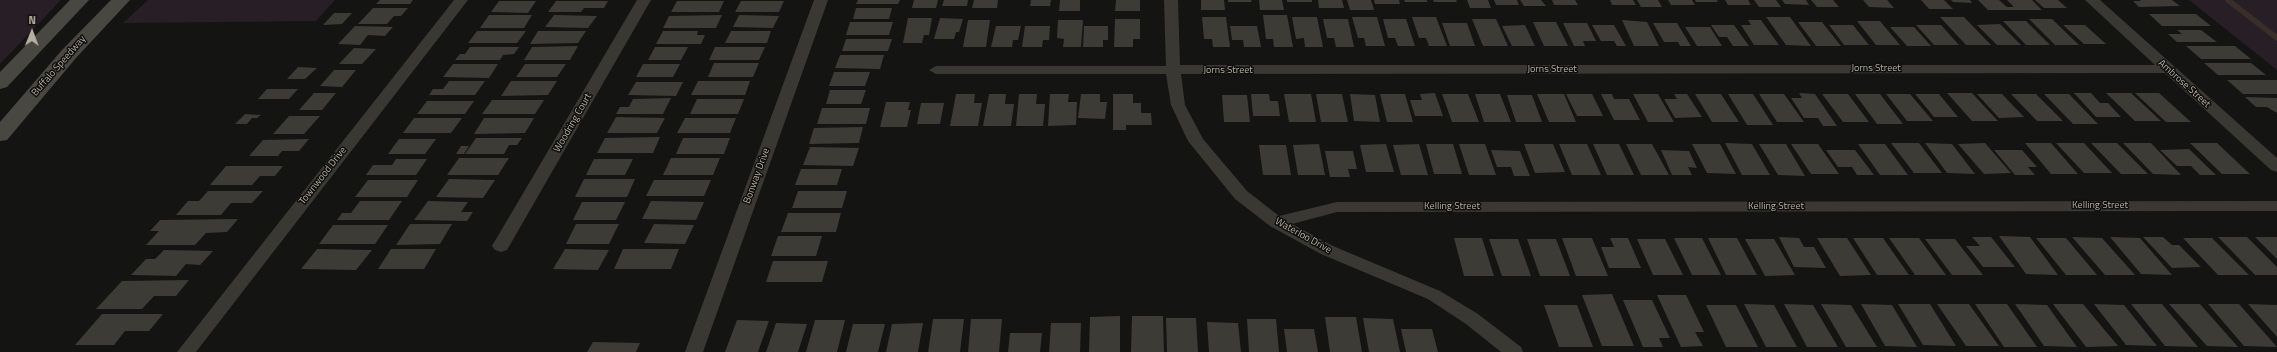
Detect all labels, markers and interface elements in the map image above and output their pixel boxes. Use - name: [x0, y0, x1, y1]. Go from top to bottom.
- north arrow: [12, 12, 52, 52]
- text: N: [28, 12, 36, 28]
- street label: Buffalo Speedway: [29, 33, 89, 99]
- street label: Ambrose Street: [2155, 57, 2213, 111]
- street label: Jorns Street: [1851, 63, 1901, 75]
- street label: Jorns Street: [1527, 64, 1577, 76]
- street label: Jorns Street: [1203, 65, 1253, 77]
- street label: Woodring Court: [551, 92, 595, 154]
- street label: Townwood Drive: [297, 145, 349, 207]
- street label: Bonway Drive: [741, 147, 773, 205]
- street label: Kelling Street: [2072, 200, 2128, 212]
- street label: Kelling Street: [1424, 201, 1480, 213]
- street label: Kelling Street: [1748, 201, 1804, 213]
- street label: Waterloo Drive: [1273, 216, 1333, 256]

